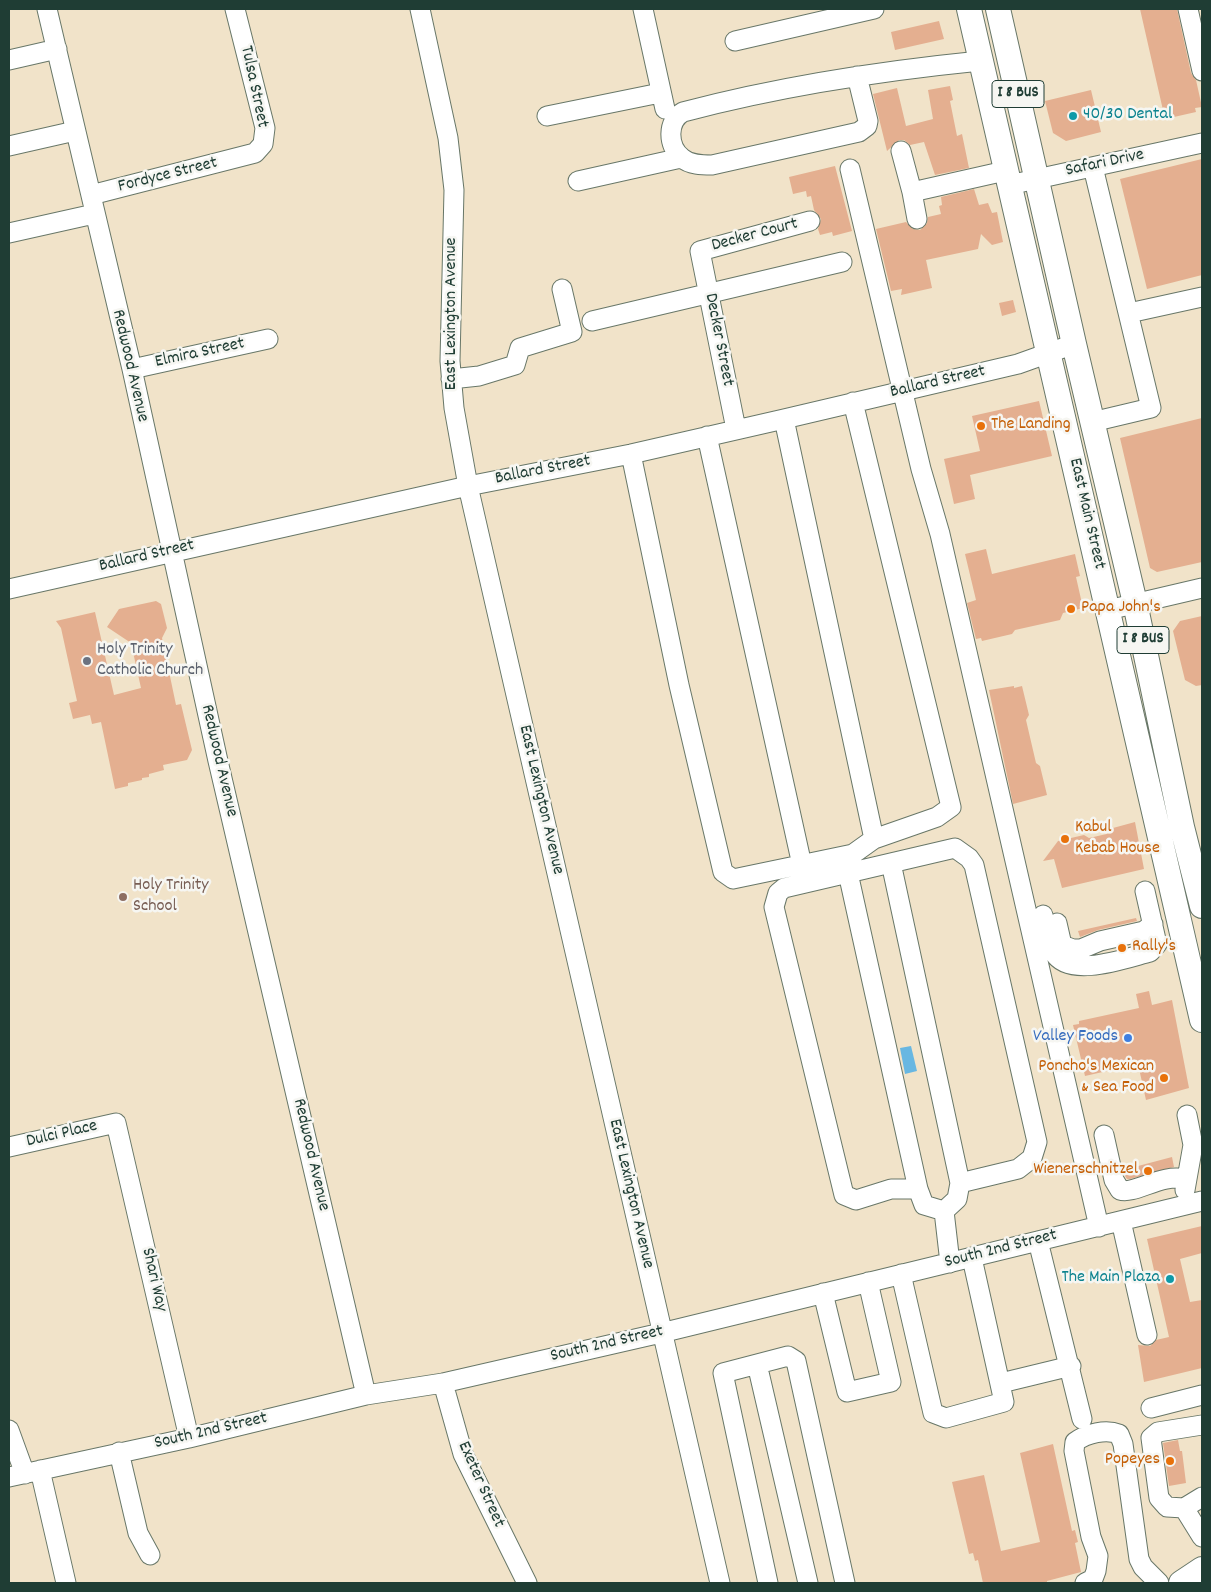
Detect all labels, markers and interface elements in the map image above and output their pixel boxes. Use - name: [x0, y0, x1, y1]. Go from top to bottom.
- street label: Tulsa Street: [234, 44, 272, 130]
- road number: I 8 BUS: [992, 80, 1044, 108]
- place label: 40/30 Dental: [1083, 105, 1172, 127]
- marker: 40/30 Dental: [1067, 110, 1079, 122]
- street label: Safari Drive: [1064, 145, 1146, 183]
- street label: Fordyce Street: [116, 153, 220, 199]
- street label: Decker Court: [709, 214, 801, 258]
- street label: East Lexington Avenue: [442, 238, 464, 390]
- street label: Decker Street: [698, 292, 738, 388]
- street label: Redwood Avenue: [106, 308, 152, 424]
- street label: Elmira Street: [153, 334, 247, 374]
- street label: Ballard Street: [888, 362, 988, 404]
- place label: The Landing: [991, 415, 1071, 437]
- marker: The Landing: [975, 420, 987, 432]
- street label: Ballard Street: [493, 451, 593, 491]
- street label: East Main Street: [1063, 456, 1109, 572]
- street label: Ballard Street: [97, 536, 197, 578]
- place label: Papa John's: [1081, 598, 1161, 620]
- marker: Papa John's: [1065, 603, 1077, 615]
- road number: I 8 BUS: [1117, 626, 1169, 654]
- place label: Holy Trinity Catholic Church: [97, 640, 203, 682]
- marker: Holy Trinity Catholic Church: [81, 655, 93, 667]
- street label: Redwood Avenue: [195, 703, 241, 819]
- street label: East Lexington Avenue: [512, 723, 568, 877]
- place label: Kabul Kebab House: [1075, 818, 1160, 861]
- marker: Kabul Kebab House: [1059, 833, 1071, 845]
- place label: Holy Trinity School: [133, 876, 209, 919]
- marker: Holy Trinity School: [117, 891, 129, 903]
- place label: Rally's: [1132, 937, 1176, 959]
- marker: Rally's: [1116, 942, 1128, 954]
- place label: Valley Foods: [1033, 1027, 1118, 1049]
- marker: Valley Foods: [1122, 1032, 1134, 1044]
- place label: Poncho's Mexican & Sea Food: [1038, 1057, 1154, 1100]
- marker: Poncho's Mexican & Sea Food: [1158, 1072, 1170, 1084]
- street label: Redwood Avenue: [287, 1097, 333, 1213]
- street label: Dulci Place: [24, 1116, 100, 1154]
- street label: East Lexington Avenue: [602, 1117, 658, 1271]
- place label: Wienerschnitzel: [1033, 1160, 1138, 1182]
- marker: Wienerschnitzel: [1142, 1165, 1154, 1177]
- street label: South 2nd Street: [942, 1226, 1060, 1274]
- street label: Shari Way: [135, 1246, 171, 1314]
- place label: The Main Plaza: [1062, 1268, 1160, 1290]
- marker: The Main Plaza: [1164, 1273, 1176, 1285]
- street label: South 2nd Street: [548, 1322, 666, 1368]
- street label: South 2nd Street: [152, 1409, 270, 1455]
- street label: Exeter Street: [451, 1439, 509, 1531]
- place label: Popeyes: [1105, 1450, 1160, 1472]
- marker: Popeyes: [1164, 1455, 1176, 1467]

